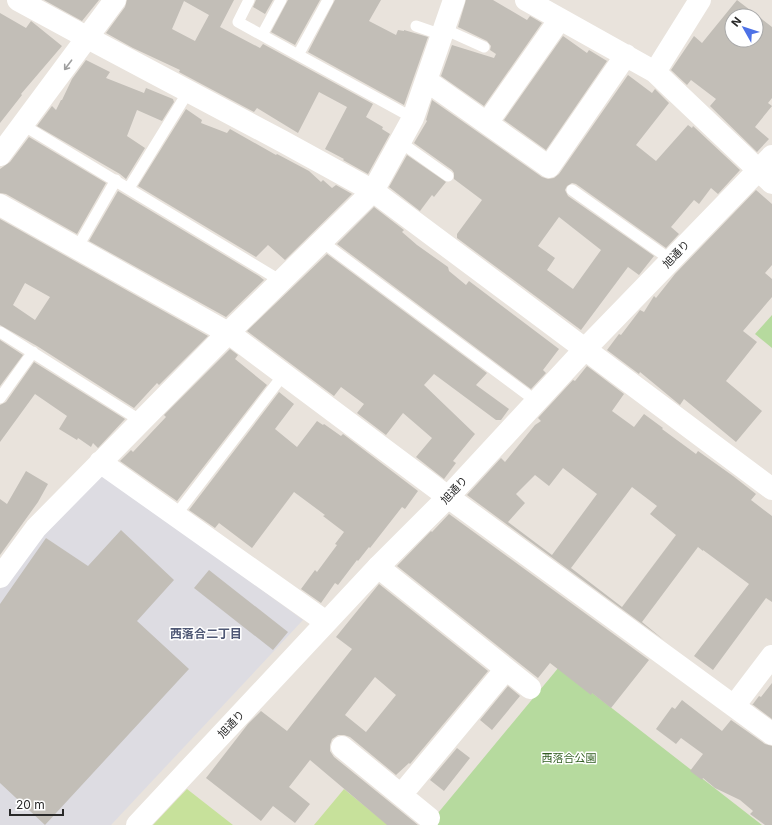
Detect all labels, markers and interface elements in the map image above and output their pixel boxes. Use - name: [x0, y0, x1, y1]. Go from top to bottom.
- north arrow: [724, 8, 764, 48]
- text: N: [728, 14, 744, 29]
- one-way arrow: [63, 60, 72, 71]
- street label: 旭通り: [660, 237, 692, 271]
- street label: 旭通り: [438, 473, 470, 507]
- district label: 西落合二丁目: [170, 626, 242, 641]
- street label: 旭通り: [215, 707, 247, 741]
- park label: 西落合公園: [542, 751, 597, 765]
- scale bar: [10, 791, 63, 817]
- text: 20 m: [16, 797, 45, 812]

